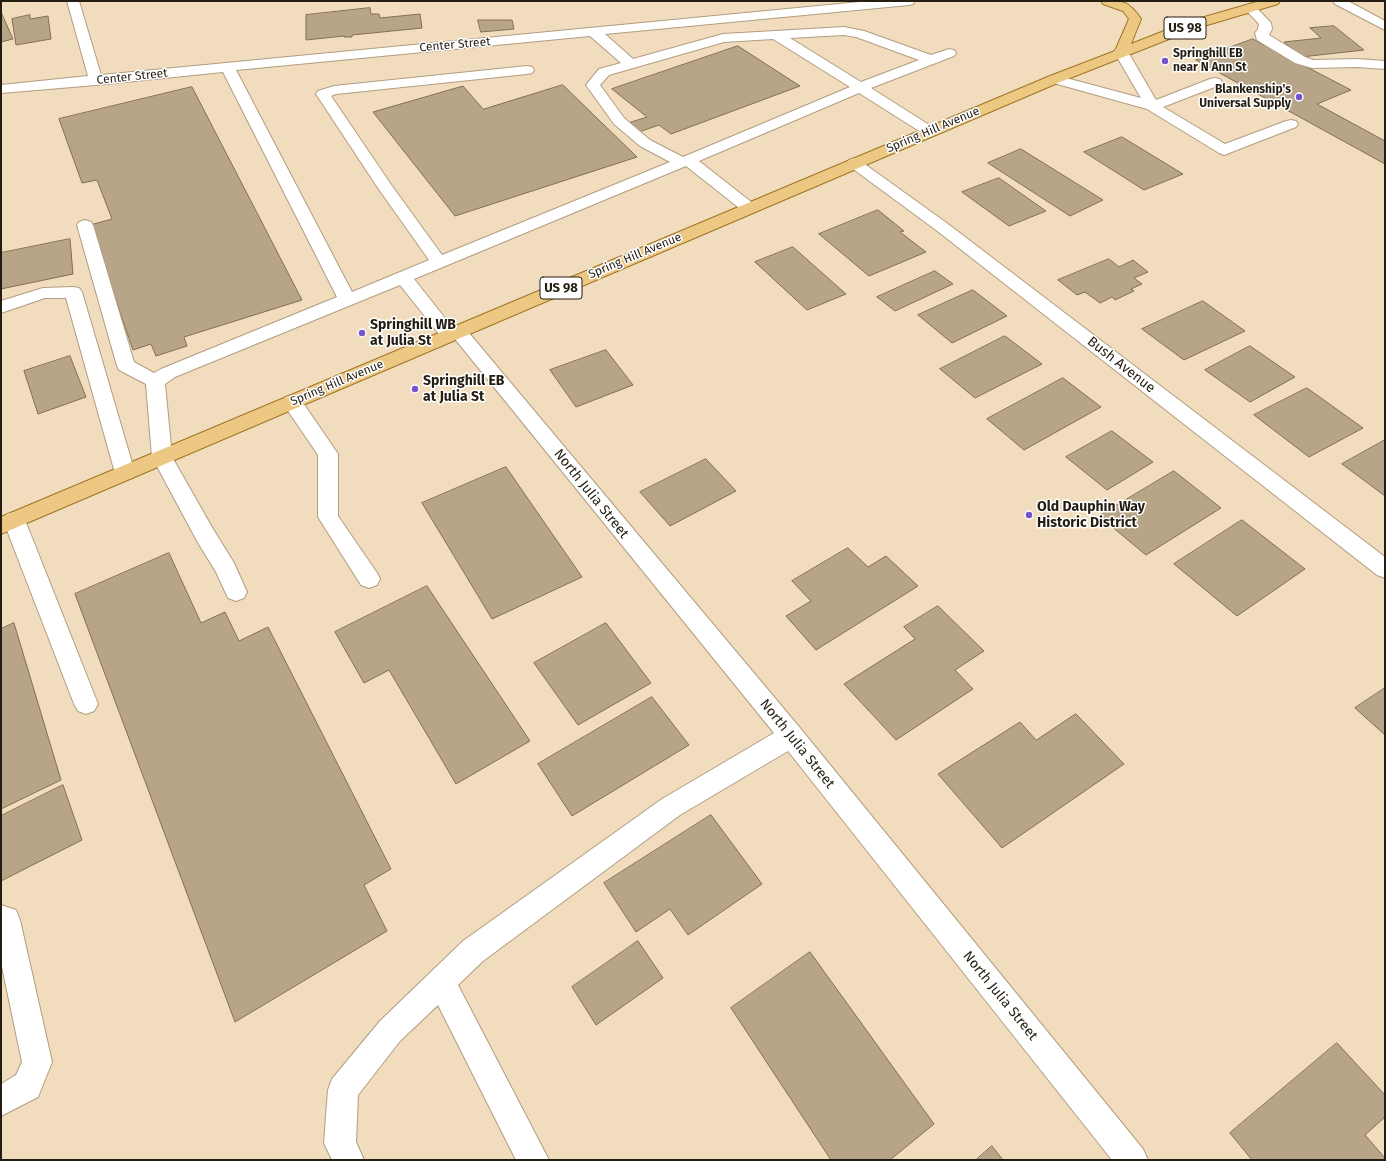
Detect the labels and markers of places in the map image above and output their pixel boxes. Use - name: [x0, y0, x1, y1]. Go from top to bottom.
- place label: Springhill EB near N Ann St: [1173, 47, 1247, 75]
- marker: Springhill EB near N Ann St: [1160, 56, 1170, 66]
- place label: Blankenship's Universal Supply: [1199, 83, 1291, 111]
- marker: Blankenship's Universal Supply: [1294, 92, 1304, 102]
- place label: Springhill WB at Julia St: [370, 317, 456, 350]
- marker: Springhill WB at Julia St: [357, 328, 367, 338]
- place label: Springhill EB at Julia St: [423, 373, 504, 406]
- marker: Springhill EB at Julia St: [410, 384, 420, 394]
- place label: Old Dauphin Way Historic District: [1037, 499, 1145, 532]
- marker: Old Dauphin Way Historic District: [1024, 510, 1034, 520]

